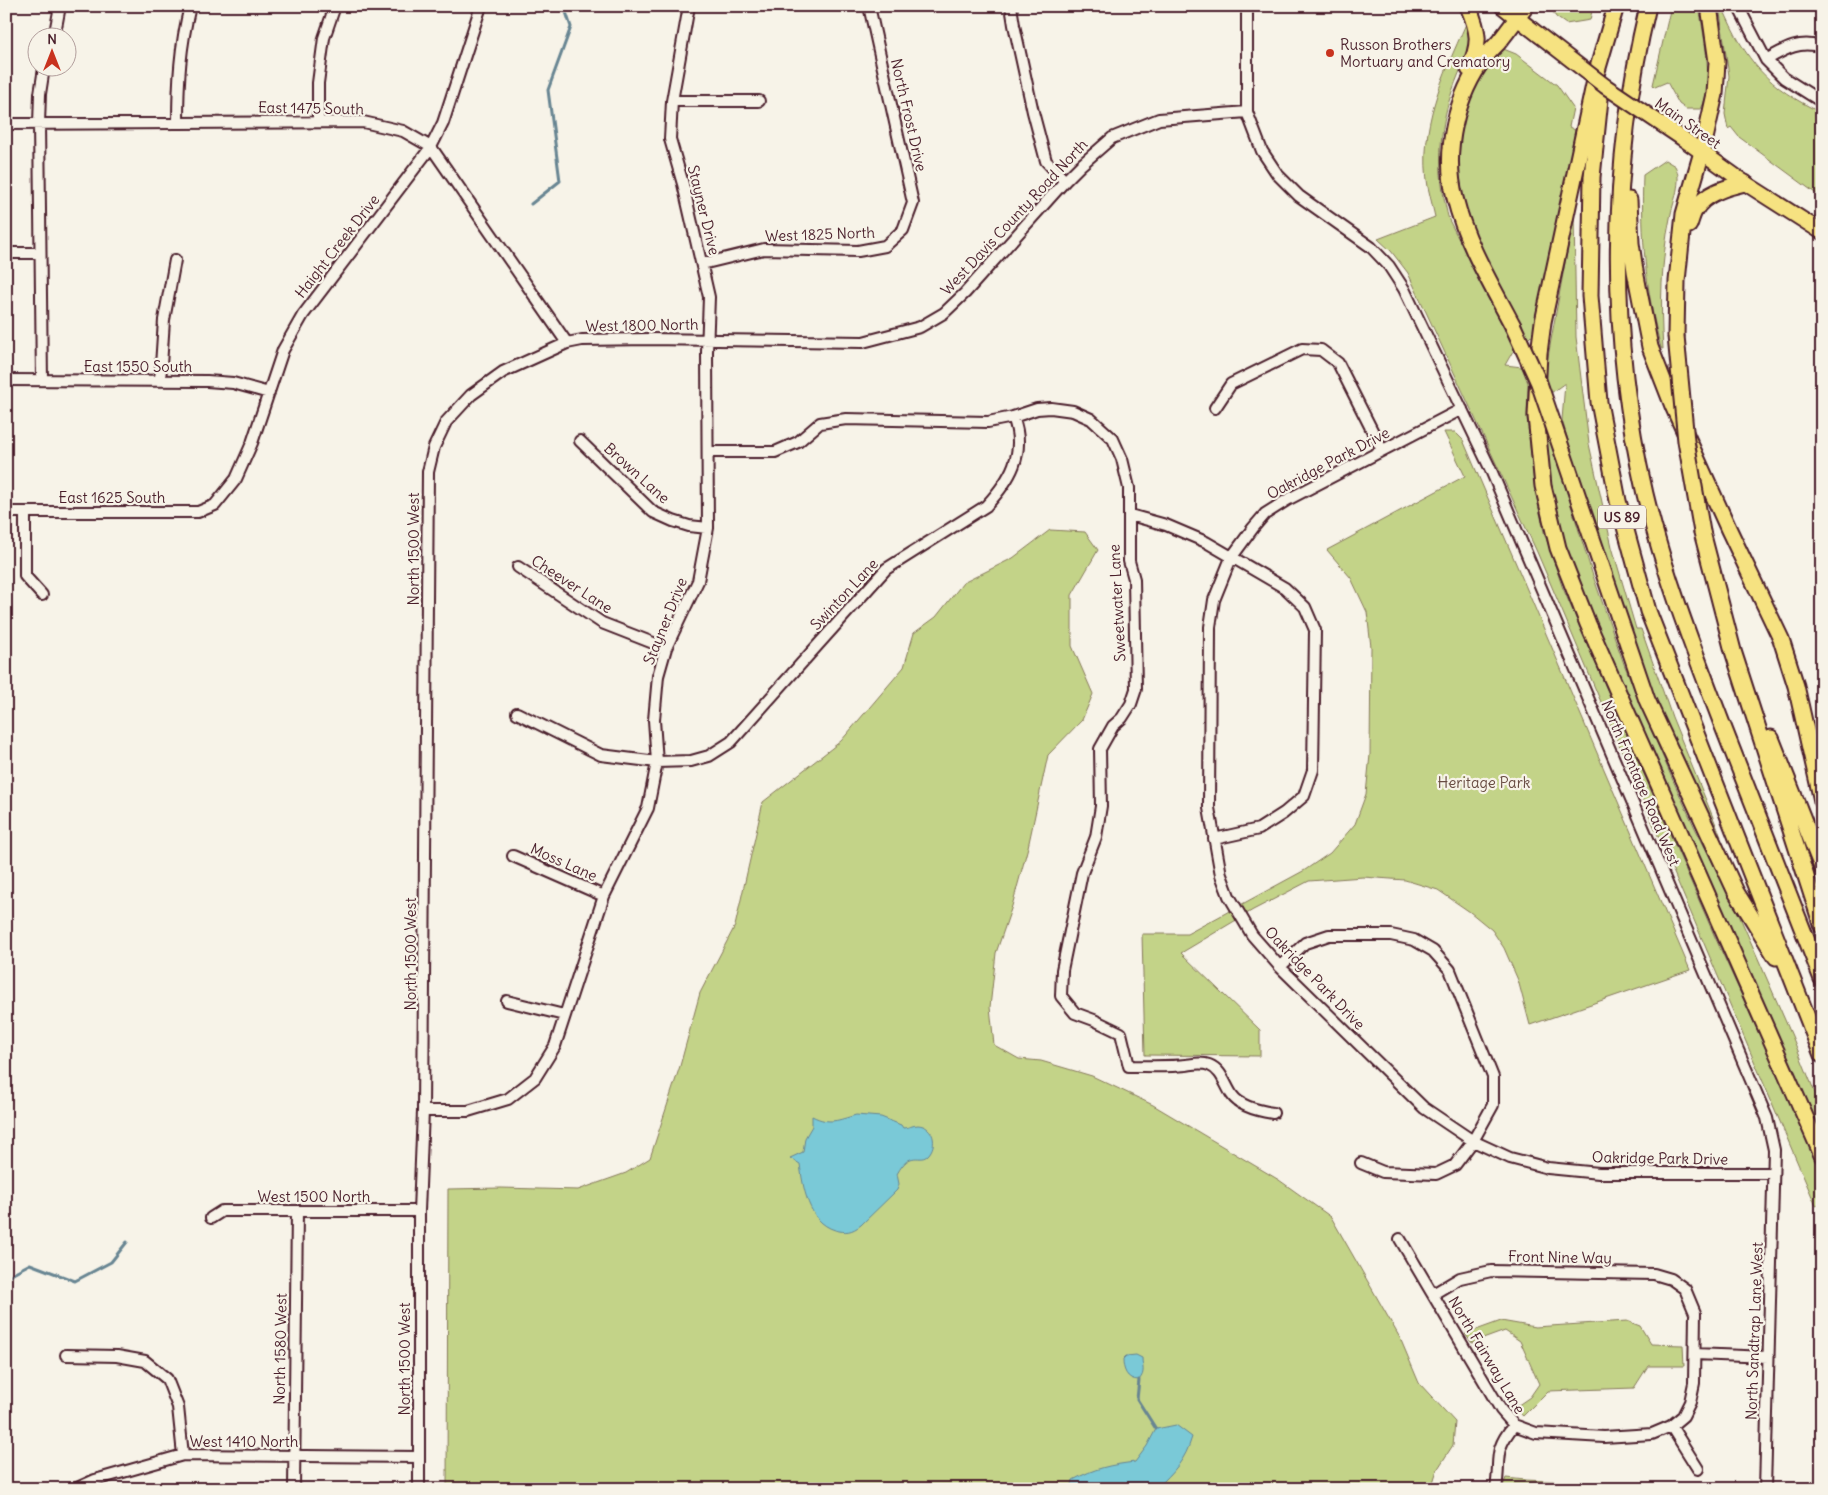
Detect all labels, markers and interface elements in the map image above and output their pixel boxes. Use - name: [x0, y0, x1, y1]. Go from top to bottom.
- north arrow: [28, 28, 78, 78]
- text: N: [47, 30, 57, 48]
- place label: Russon Brothers Mortuary and Crematory: [1340, 35, 1510, 71]
- marker: Russon Brothers Mortuary and Crematory: [1324, 47, 1336, 59]
- street label: North Frost Drive: [887, 57, 931, 173]
- street label: Main Street: [1651, 93, 1725, 153]
- street label: East 1475 South: [258, 98, 364, 118]
- street label: West Davis County Road North: [937, 135, 1092, 299]
- street label: Stayner Drive: [684, 163, 724, 257]
- street label: Haight Creek Drive: [291, 190, 383, 302]
- street label: West 1825 North: [765, 223, 876, 245]
- street label: West 1800 North: [585, 315, 699, 335]
- street label: East 1550 South: [84, 357, 193, 376]
- street label: Oakridge Park Drive: [1263, 423, 1393, 503]
- street label: Brown Lane: [600, 439, 674, 507]
- street label: East 1625 South: [59, 488, 166, 507]
- street label: North 1500 West: [404, 493, 423, 606]
- road number: US 89: [1598, 506, 1646, 528]
- street label: Sweetwater Lane: [1104, 544, 1130, 662]
- street label: Cheever Lane: [528, 551, 616, 617]
- street label: Swinton Lane: [806, 554, 882, 634]
- street label: Stayner Drive: [639, 575, 691, 667]
- street label: North Frontage Road West: [1597, 697, 1685, 869]
- park label: Heritage Park: [1438, 773, 1531, 792]
- street label: Moss Lane: [528, 839, 600, 885]
- street label: North 1500 West: [401, 898, 420, 1011]
- street label: Oakridge Park Drive: [1261, 922, 1369, 1034]
- street label: Oakridge Park Drive: [1592, 1147, 1728, 1169]
- street label: West 1500 North: [258, 1187, 371, 1206]
- street label: North Sandtrap Lane West: [1741, 1242, 1767, 1420]
- street label: Front Nine Way: [1508, 1247, 1612, 1267]
- street label: North 1580 West: [270, 1293, 290, 1405]
- street label: North Fairway Lane: [1444, 1293, 1530, 1417]
- street label: North 1500 West: [395, 1303, 414, 1416]
- street label: West 1410 North: [190, 1432, 299, 1451]

